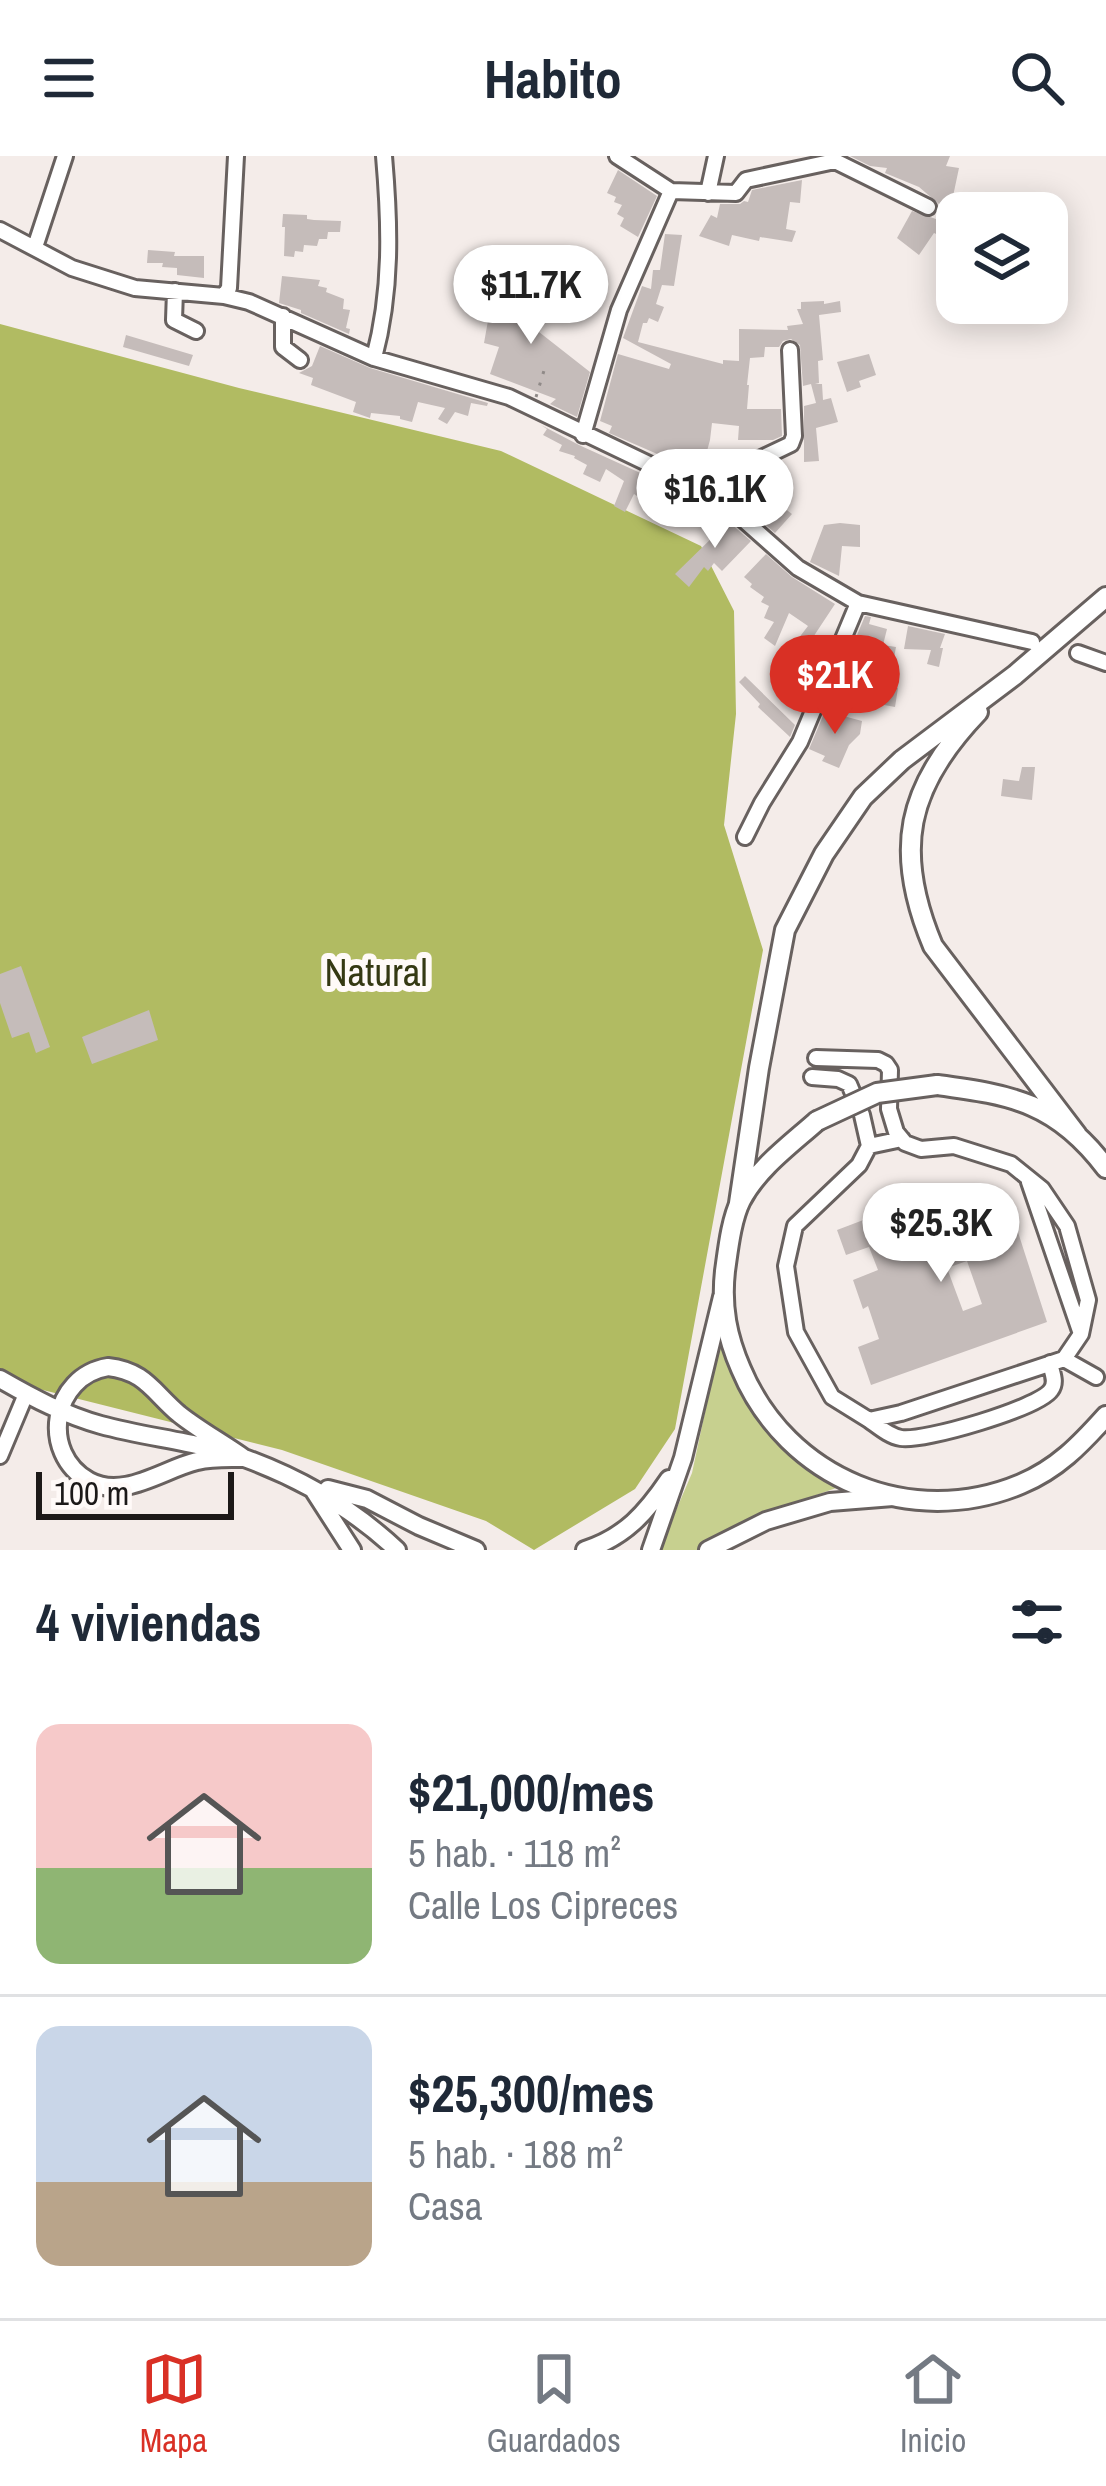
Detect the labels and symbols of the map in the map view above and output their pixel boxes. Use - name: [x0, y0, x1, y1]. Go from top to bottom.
- pin: $11.7K: [433, 245, 629, 347]
- pin: $16.1K: [617, 449, 813, 551]
- pin: $21K: [764, 635, 906, 737]
- park label: Natural: [324, 946, 428, 998]
- pin: $25.3K: [843, 1183, 1039, 1285]
- scale bar: [36, 1466, 234, 1519]

